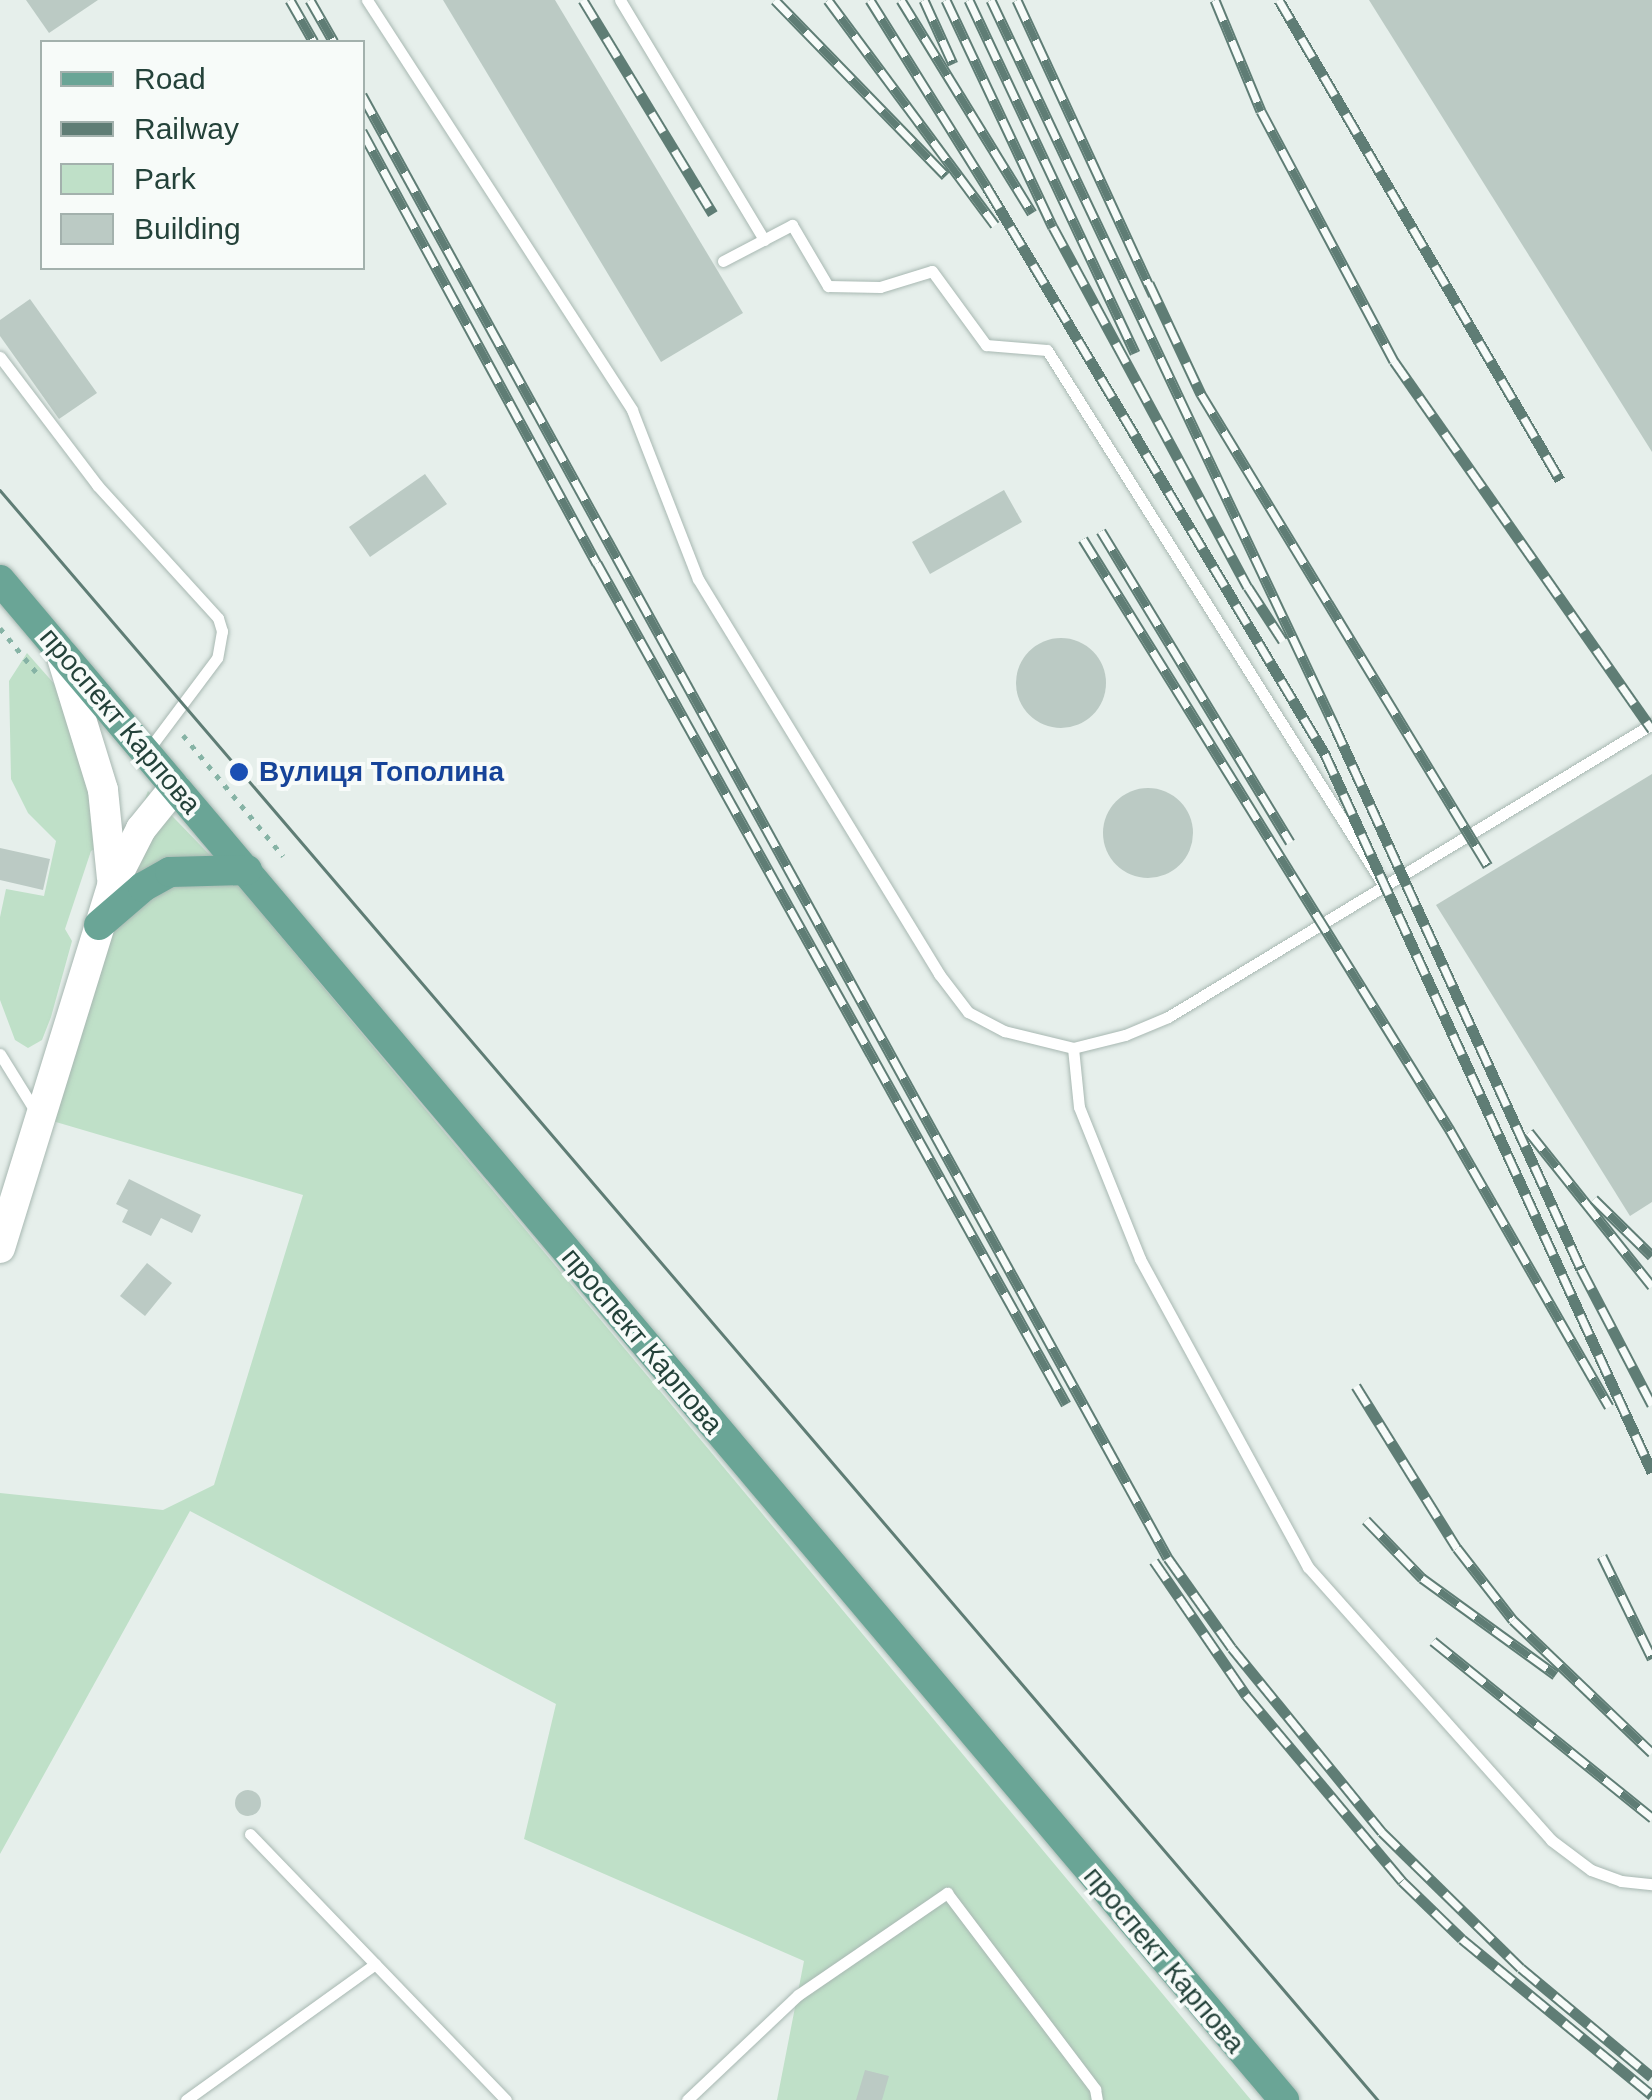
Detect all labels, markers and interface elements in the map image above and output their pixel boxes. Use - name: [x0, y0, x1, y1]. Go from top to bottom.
- legend: [40, 40, 365, 270]
- text: Road: [134, 62, 206, 95]
- text: Railway: [134, 112, 239, 145]
- text: Park: [134, 162, 196, 195]
- text: Building: [134, 212, 241, 245]
- street label: проспект Карпова: [32, 621, 208, 821]
- place label: Вулиця Тополина: [259, 755, 504, 789]
- marker: Вулиця Тополина: [228, 761, 250, 783]
- street label: проспект Карпова: [554, 1241, 730, 1441]
- street label: проспект Карпова: [1076, 1860, 1252, 2060]

